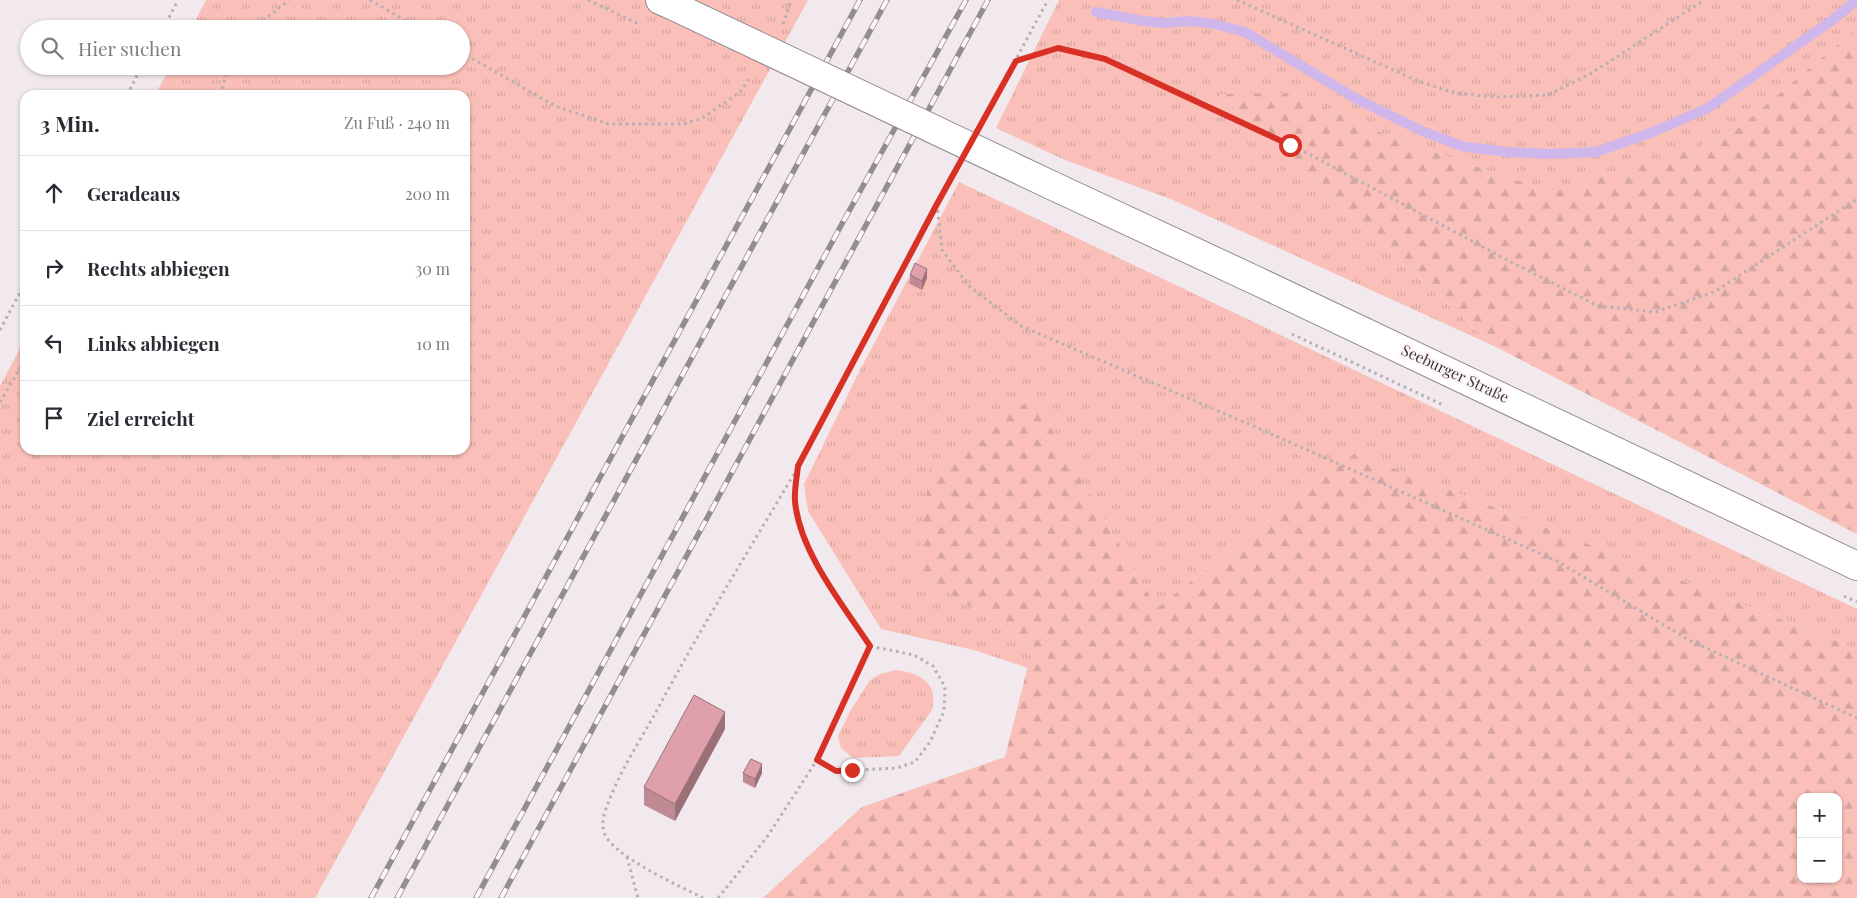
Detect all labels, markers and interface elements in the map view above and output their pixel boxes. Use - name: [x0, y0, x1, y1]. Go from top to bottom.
- search box: [20, 20, 470, 75]
- icon: search: [38, 34, 66, 62]
- text: Hier suchen: [78, 35, 181, 61]
- text: 3 Min.: [40, 109, 100, 137]
- text: Zu Fuß · 240 m: [344, 112, 450, 133]
- route start: [1279, 134, 1302, 157]
- icon: ahead: [40, 179, 68, 207]
- text: Geradeaus: [87, 180, 180, 206]
- text: 200 m: [405, 183, 450, 204]
- icon: right: [40, 254, 68, 282]
- text: Rechts abbiegen: [87, 255, 230, 281]
- text: 30 m: [415, 258, 450, 279]
- icon: left: [40, 329, 68, 357]
- text: Links abbiegen: [87, 330, 220, 356]
- text: 10 m: [416, 333, 450, 354]
- street label: Seeburger Straße: [1398, 339, 1512, 407]
- icon: arrive: [40, 404, 68, 432]
- text: Ziel erreicht: [87, 405, 195, 431]
- route end: [841, 759, 864, 782]
- map controls: [1797, 793, 1842, 883]
- button: +: [1797, 793, 1842, 838]
- button: −: [1797, 838, 1842, 883]

